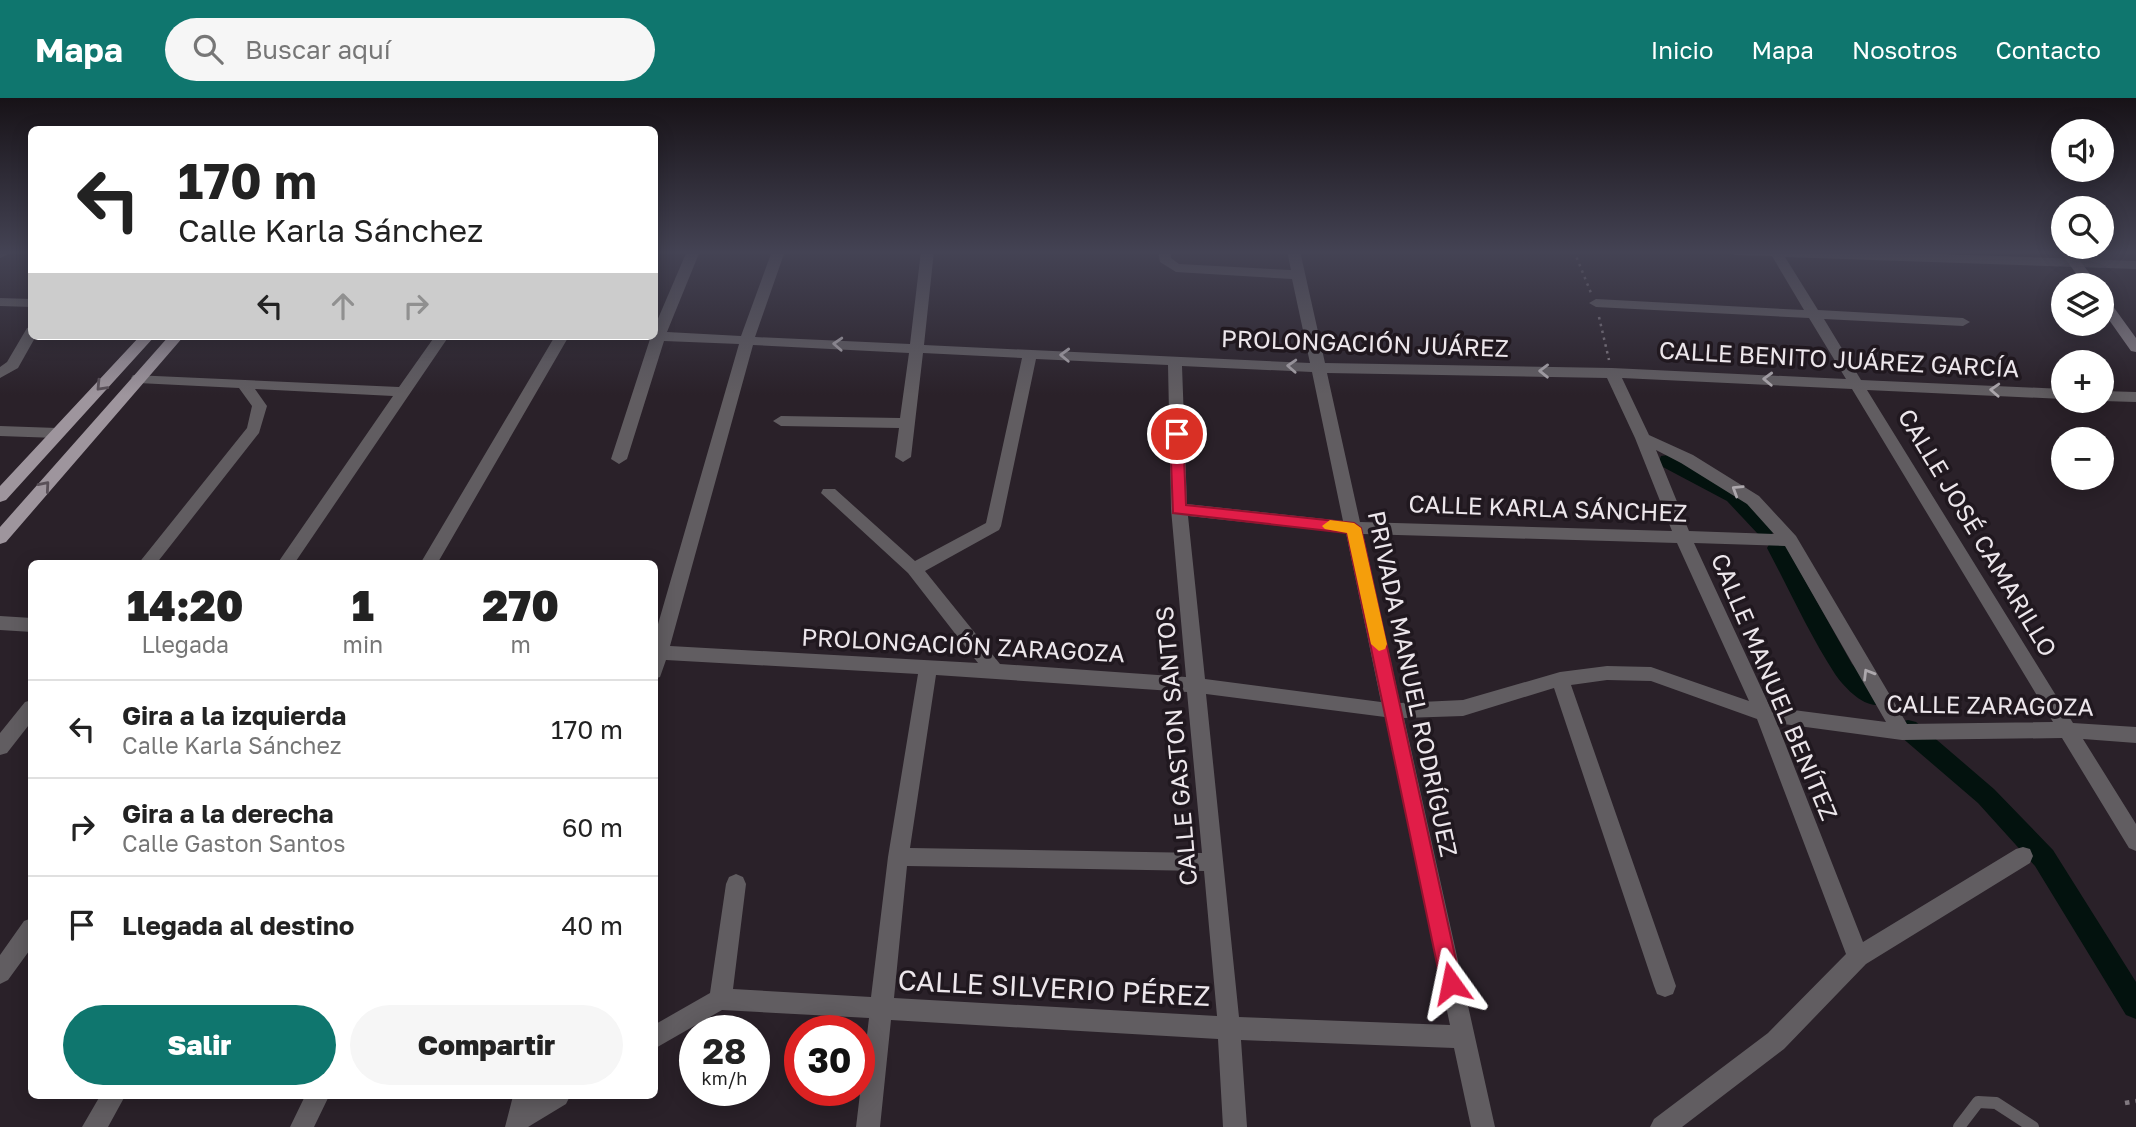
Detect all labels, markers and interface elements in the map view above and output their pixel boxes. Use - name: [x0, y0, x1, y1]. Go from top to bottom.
- search box: [165, 18, 655, 81]
- text: Mapa: [35, 30, 123, 69]
- icon: search: [189, 30, 227, 68]
- text: Buscar aquí: [245, 34, 391, 65]
- text: Inicio: [1651, 35, 1713, 64]
- text: Mapa: [1751, 35, 1814, 64]
- text: Nosotros: [1852, 35, 1958, 64]
- text: Contacto: [1996, 35, 2101, 64]
- map controls: [2051, 119, 2114, 490]
- button: sound: [2051, 119, 2114, 182]
- text: 170 m: [178, 151, 317, 210]
- icon: left: [63, 154, 154, 245]
- button: search: [2051, 196, 2114, 259]
- text: Calle Karla Sánchez: [178, 211, 483, 249]
- button: layers: [2051, 273, 2114, 336]
- icon: left: [251, 287, 289, 325]
- icon: ahead: [324, 287, 362, 325]
- icon: right: [397, 287, 435, 325]
- street label: PROLONGACIÓN JUÁREZ: [1221, 323, 1509, 362]
- street label: CALLE BENITO JUÁREZ GARCÍA: [1658, 335, 2020, 382]
- one-way arrow: [832, 337, 843, 352]
- one-way arrow: [1059, 347, 1070, 362]
- button: +: [2051, 350, 2114, 413]
- one-way arrow: [1286, 359, 1297, 374]
- one-way arrow: [1538, 364, 1549, 379]
- one-way arrow: [1762, 372, 1773, 387]
- one-way arrow: [97, 378, 109, 391]
- one-way arrow: [1989, 383, 2000, 398]
- street label: CALLE JOSÉ CAMARILLO: [1893, 403, 2064, 661]
- pin: [1147, 404, 1207, 464]
- icon: arrive: [1158, 415, 1196, 453]
- button: −: [2051, 427, 2114, 490]
- one-way arrow: [37, 482, 49, 495]
- one-way arrow: [1732, 486, 1745, 499]
- street label: CALLE KARLA SÁNCHEZ: [1408, 488, 1688, 527]
- street label: PRIVADA MANUEL RODRÍGUEZ: [1363, 508, 1464, 859]
- street label: CALLE MANUEL BENÍTEZ: [1706, 549, 1845, 824]
- text: 14:20: [127, 580, 244, 630]
- text: 1: [352, 580, 374, 630]
- text: 270: [482, 580, 559, 630]
- street label: CALLE GASTON SANTOS: [1149, 605, 1202, 887]
- street label: PROLONGACIÓN ZARAGOZA: [801, 622, 1125, 667]
- text: Llegada: [141, 630, 229, 658]
- text: min: [343, 630, 383, 658]
- text: m: [510, 630, 531, 658]
- one-way arrow: [1863, 668, 1876, 681]
- street label: CALLE ZARAGOZA: [1886, 688, 2094, 721]
- text: Gira a la izquierda: [122, 700, 346, 731]
- icon: left: [63, 710, 101, 748]
- text: 170 m: [551, 714, 623, 745]
- text: Calle Karla Sánchez: [122, 731, 342, 759]
- text: Gira a la derecha: [122, 798, 334, 829]
- icon: right: [63, 808, 101, 846]
- text: 60 m: [562, 812, 623, 843]
- text: Calle Gaston Santos: [122, 829, 345, 857]
- icon: arrive: [63, 906, 101, 944]
- text: Llegada al destino: [122, 910, 354, 941]
- text: 40 m: [562, 910, 623, 941]
- position arrow: [1414, 946, 1488, 1020]
- street label: CALLE SILVERIO PÉREZ: [897, 963, 1211, 1012]
- button: Salir: [63, 1005, 336, 1085]
- button: Compartir: [350, 1005, 623, 1085]
- speed limit sign: 30: [784, 1015, 875, 1106]
- text: 28: [703, 1030, 746, 1072]
- text: km/h: [702, 1067, 747, 1089]

